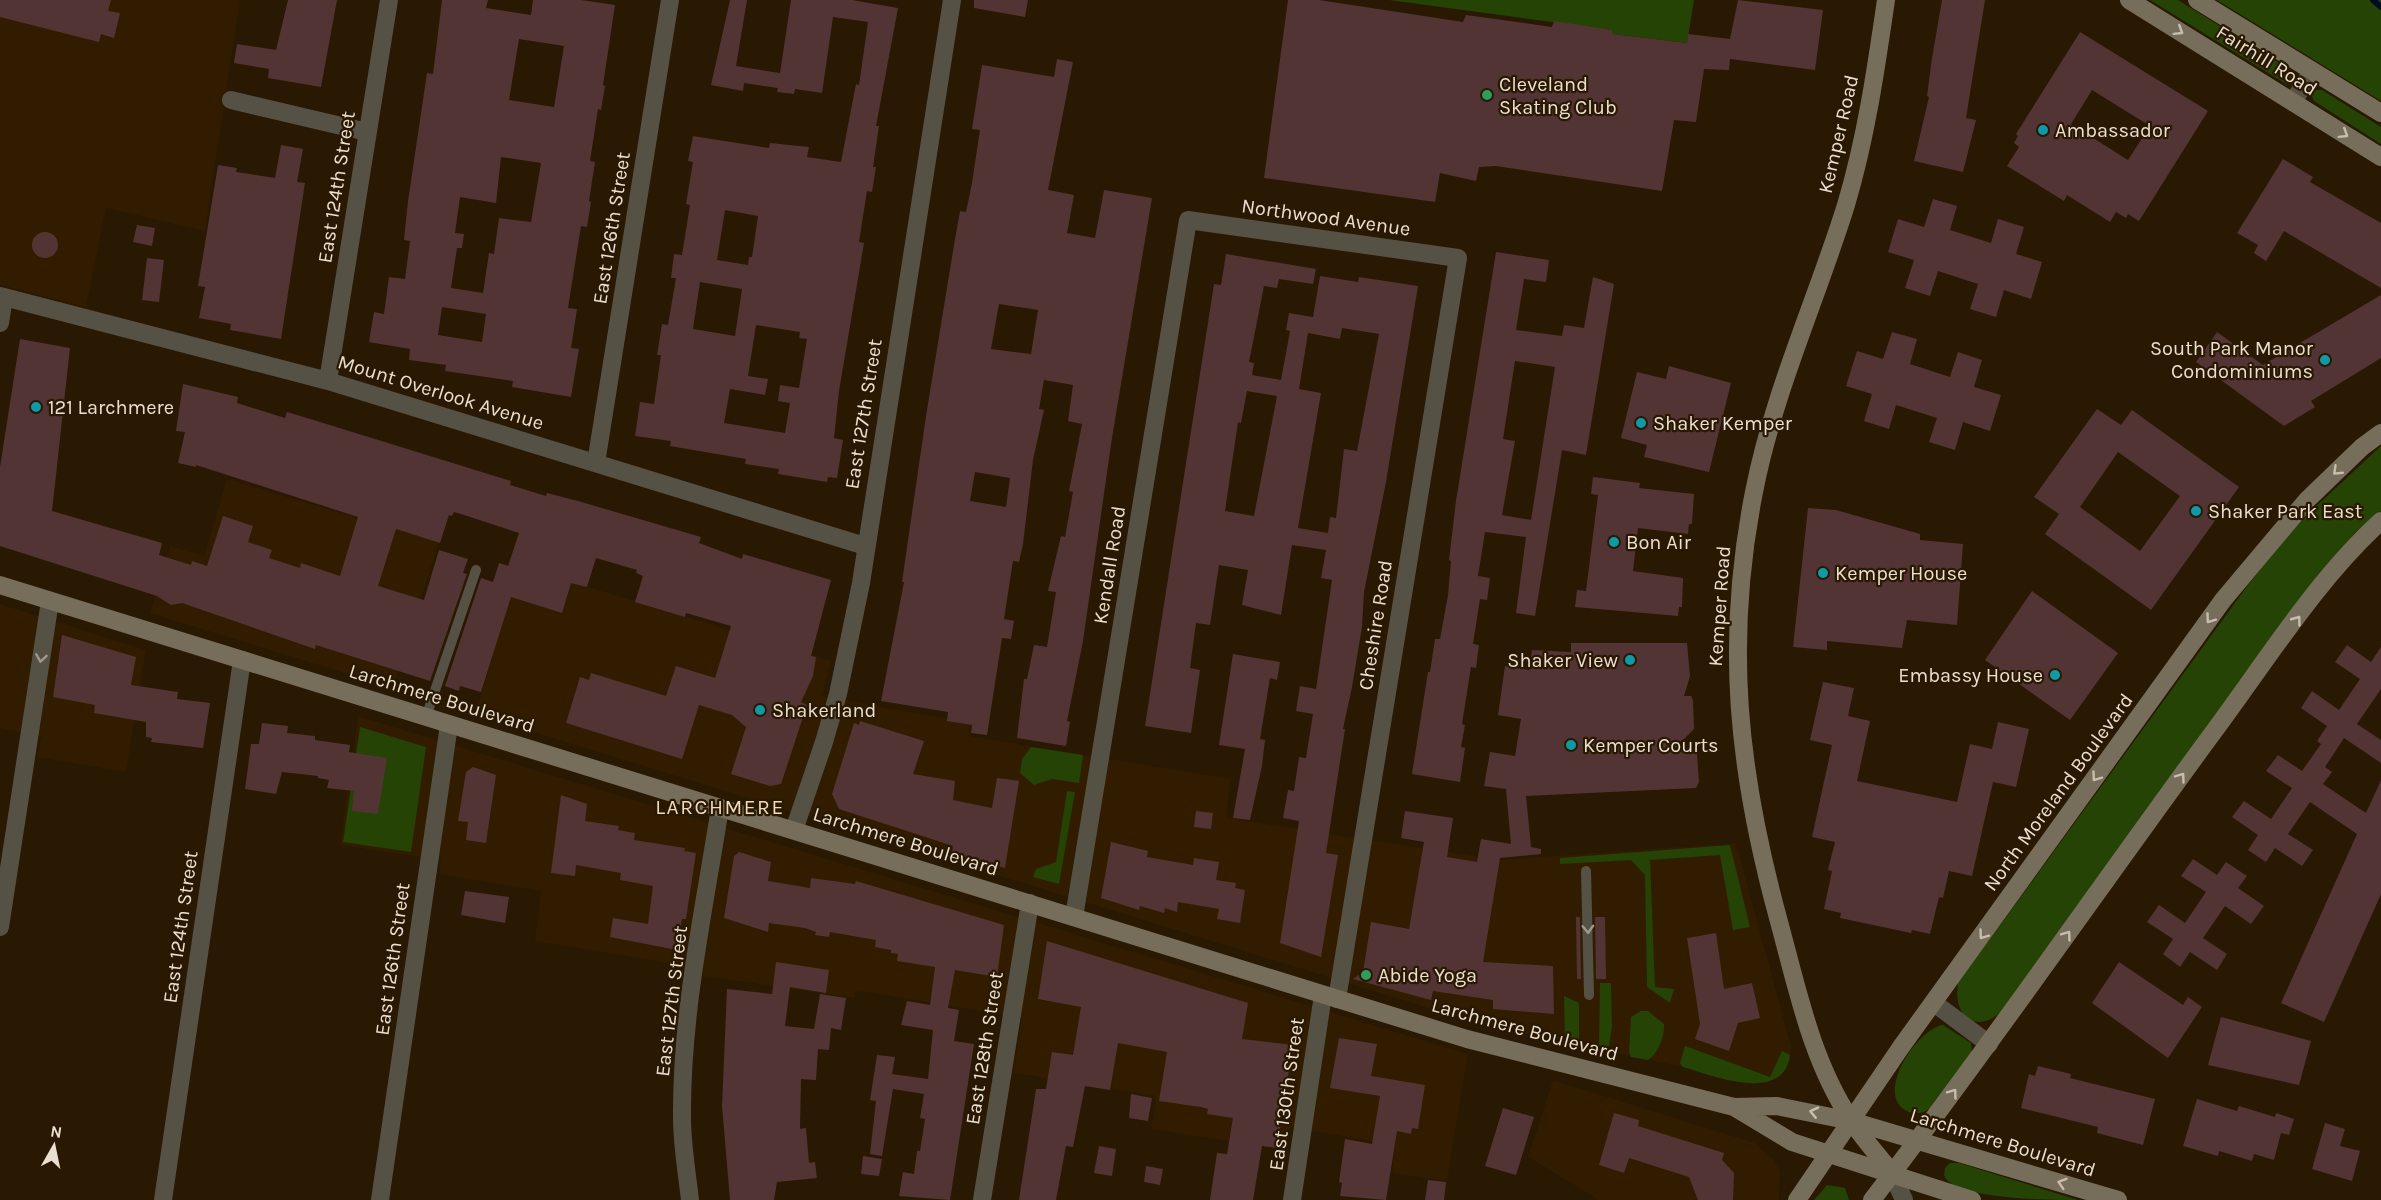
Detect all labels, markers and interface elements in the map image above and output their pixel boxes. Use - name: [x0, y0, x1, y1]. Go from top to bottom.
- street label: Fairhill Road: [2212, 20, 2321, 100]
- one-way arrow: [2172, 24, 2183, 35]
- place label: Cleveland Skating Club: [1499, 73, 1617, 119]
- street label: Kemper Road: [1814, 73, 1863, 196]
- marker: Cleveland Skating Club: [1480, 88, 1494, 102]
- street label: East 124th Street: [313, 109, 360, 265]
- place label: Ambassador: [2055, 119, 2171, 142]
- marker: Ambassador: [2036, 123, 2050, 137]
- one-way arrow: [2338, 127, 2349, 138]
- street label: East 126th Street: [588, 150, 635, 306]
- street label: Northwood Avenue: [1240, 194, 1412, 241]
- street label: East 127th Street: [840, 337, 887, 491]
- place label: South Park Manor Condominiums: [2150, 337, 2314, 383]
- street label: Mount Overlook Avenue: [335, 350, 547, 435]
- marker: South Park Manor Condominiums: [2318, 353, 2332, 367]
- place label: 121 Larchmere: [48, 396, 174, 419]
- marker: 121 Larchmere: [29, 400, 43, 414]
- place label: Shaker Kemper: [1653, 412, 1793, 435]
- marker: Shaker Kemper: [1634, 416, 1648, 430]
- one-way arrow: [2333, 464, 2343, 475]
- place label: Shaker Park East: [2208, 500, 2363, 523]
- street label: Kendall Road: [1089, 504, 1130, 626]
- marker: Shaker Park East: [2189, 504, 2203, 518]
- place label: Bon Air: [1626, 531, 1692, 554]
- marker: Bon Air: [1607, 535, 1621, 549]
- street label: Kemper Road: [1704, 545, 1735, 667]
- street label: Cheshire Road: [1354, 558, 1397, 692]
- place label: Kemper House: [1835, 562, 1967, 585]
- marker: Kemper House: [1816, 566, 1830, 580]
- one-way arrow: [2206, 612, 2217, 623]
- one-way arrow: [2289, 615, 2300, 626]
- place label: Shaker View: [1507, 649, 1618, 672]
- marker: Shaker View: [1623, 653, 1637, 667]
- one-way arrow: [36, 654, 48, 663]
- street label: Larchmere Boulevard: [346, 659, 537, 738]
- place label: Embassy House: [1898, 664, 2043, 687]
- marker: Embassy House: [2048, 668, 2062, 682]
- street label: North Moreland Boulevard: [1979, 689, 2138, 895]
- place label: Shakerland: [772, 699, 876, 722]
- marker: Shakerland: [753, 703, 767, 717]
- place label: Kemper Courts: [1583, 734, 1719, 757]
- marker: Kemper Courts: [1564, 738, 1578, 752]
- one-way arrow: [2092, 770, 2103, 781]
- one-way arrow: [2174, 772, 2185, 783]
- district label: LARCHMERE: [655, 795, 785, 819]
- street label: Larchmere Boulevard: [810, 802, 1001, 881]
- street label: East 124th Street: [158, 849, 203, 1005]
- street label: East 126th Street: [370, 881, 415, 1037]
- street label: East 127th Street: [651, 924, 692, 1078]
- one-way arrow: [1581, 925, 1594, 934]
- one-way arrow: [1979, 929, 1990, 940]
- one-way arrow: [2060, 931, 2071, 942]
- place label: Abide Yoga: [1378, 964, 1477, 987]
- marker: Abide Yoga: [1359, 968, 1373, 982]
- street label: East 128th Street: [961, 969, 1008, 1126]
- street label: Larchmere Boulevard: [1429, 993, 1621, 1066]
- street label: East 130th Street: [1264, 1015, 1309, 1172]
- one-way arrow: [1946, 1089, 1957, 1100]
- street label: Larchmere Boulevard: [1907, 1103, 2098, 1182]
- one-way arrow: [1809, 1107, 1819, 1120]
- north arrow: [24, 1116, 84, 1176]
- text: N: [49, 1121, 63, 1142]
- one-way arrow: [2057, 1178, 2068, 1190]

